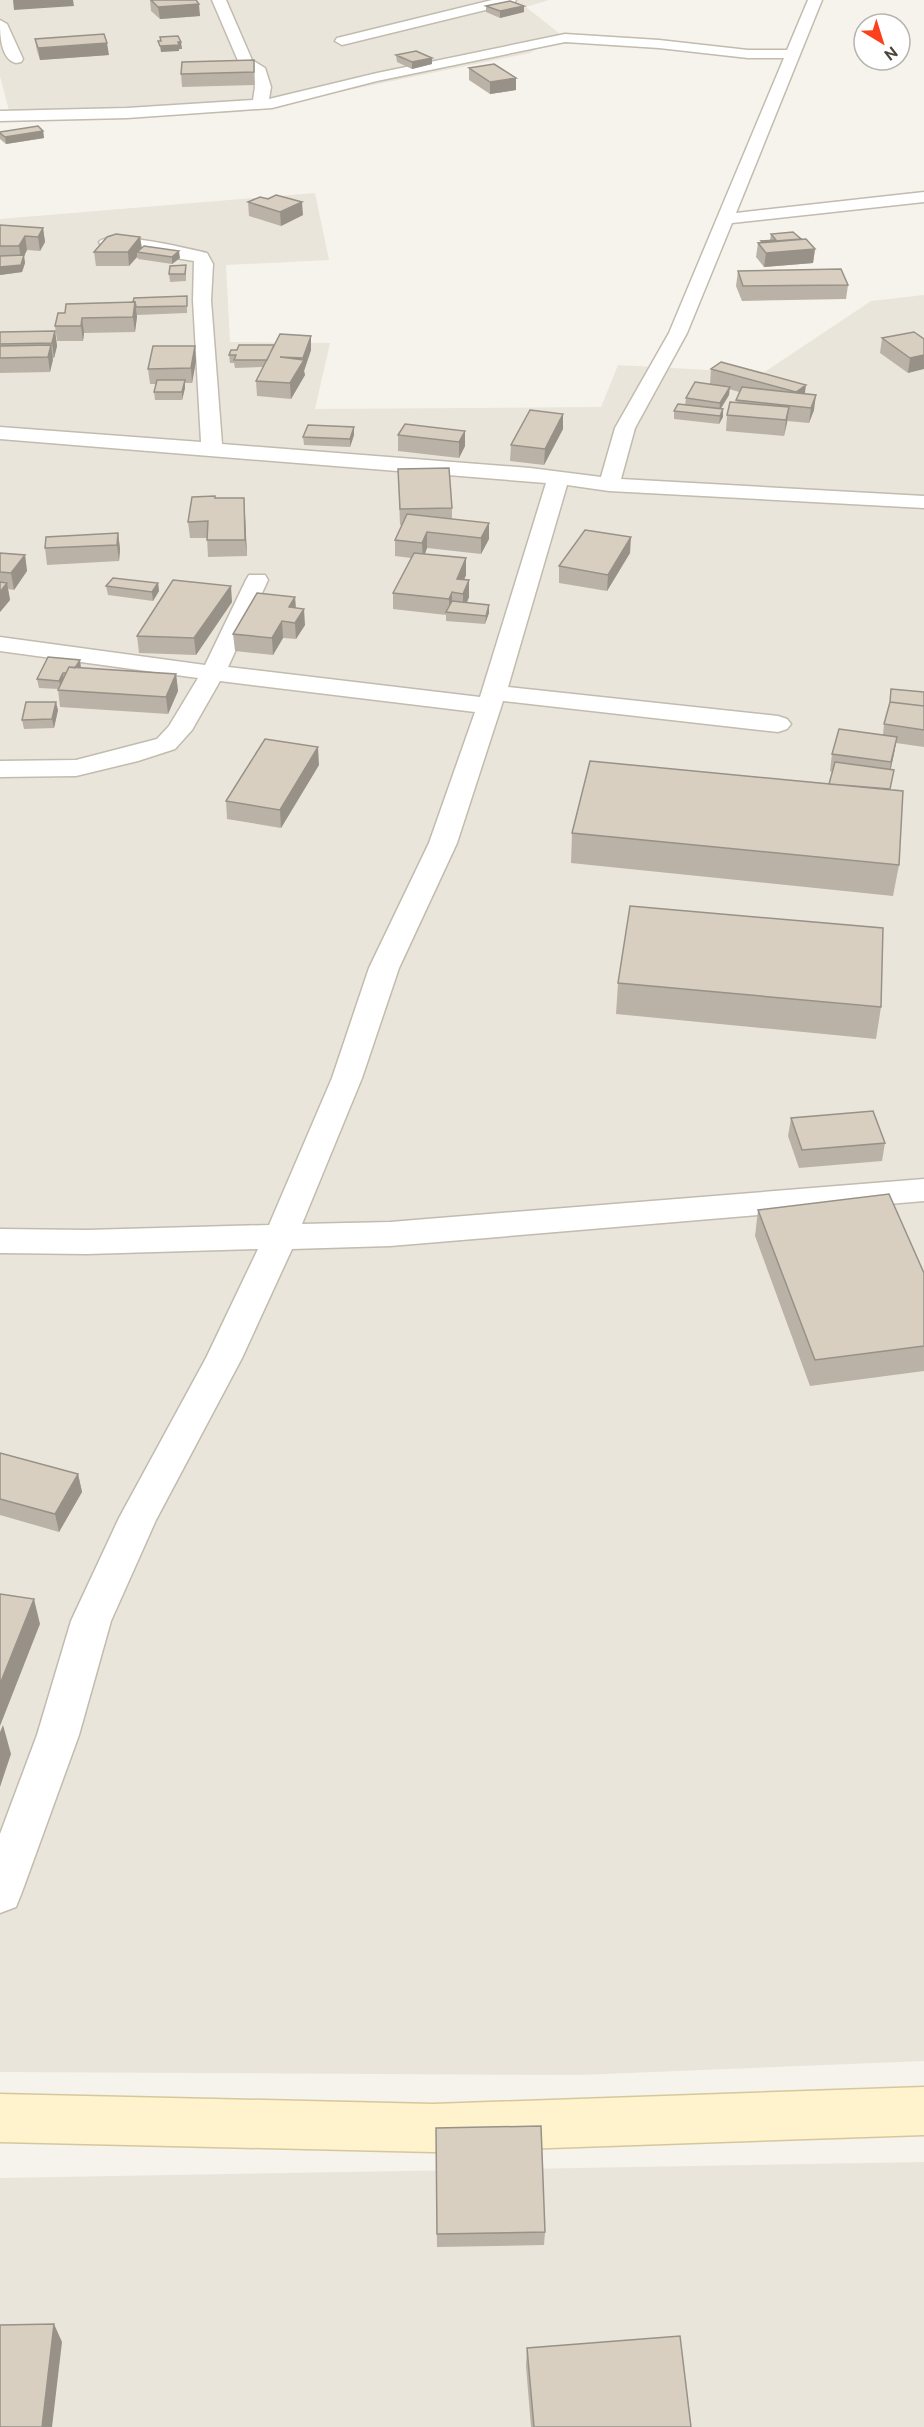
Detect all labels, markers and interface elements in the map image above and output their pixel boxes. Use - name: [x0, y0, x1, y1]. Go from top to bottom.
- north arrow: [852, 12, 912, 72]
- text: N: [881, 43, 901, 65]

